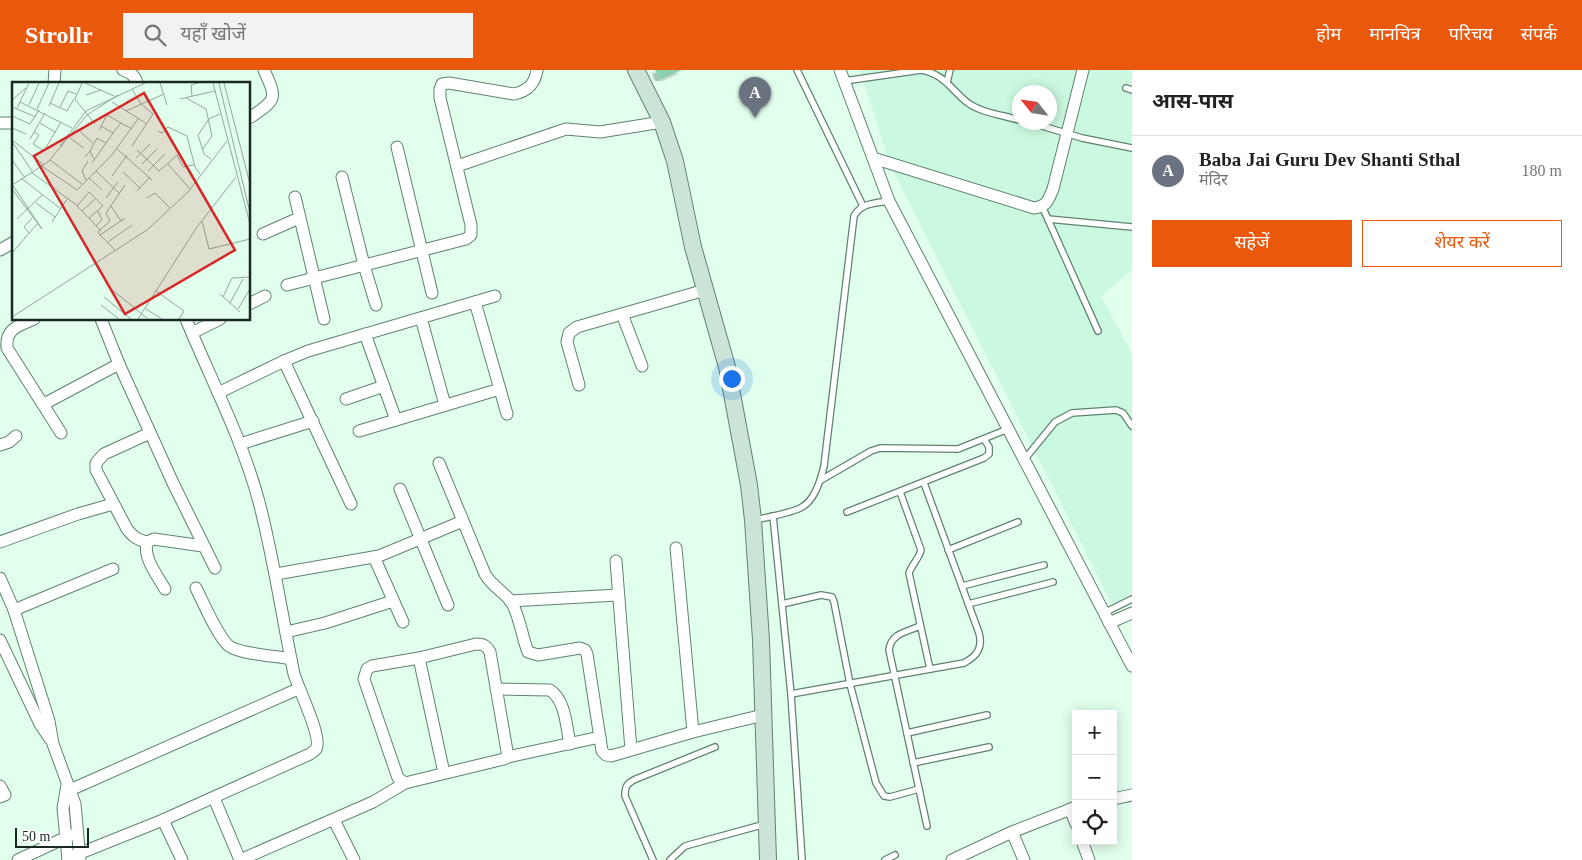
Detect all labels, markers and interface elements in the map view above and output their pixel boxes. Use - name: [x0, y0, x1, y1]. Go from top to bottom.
- search box: [123, 13, 473, 58]
- icon: search: [141, 21, 169, 49]
- text: Strollr: [25, 22, 93, 48]
- text: यहाँ खोजें: [181, 23, 246, 44]
- text: होम: [1316, 24, 1341, 44]
- text: मानचित्र: [1369, 24, 1421, 44]
- text: परिचय: [1449, 24, 1493, 44]
- text: संपर्क: [1521, 24, 1557, 44]
- pin: A: [739, 77, 771, 118]
- inset map: [12, 82, 250, 320]
- north arrow: [1012, 85, 1057, 130]
- text: आस-पास: [1152, 89, 1233, 113]
- text: Baba Jai Guru Dev Shanti Sthal: [1199, 149, 1460, 170]
- text: A: [1162, 162, 1174, 179]
- text: 180 m: [1522, 162, 1562, 179]
- text: मंदिर: [1199, 171, 1228, 188]
- button: सहेजें: [1152, 220, 1352, 267]
- button: शेयर करें: [1362, 220, 1562, 267]
- your location: [719, 366, 745, 392]
- map controls: [1072, 710, 1117, 845]
- button: +: [1072, 710, 1117, 755]
- button: −: [1072, 755, 1117, 800]
- button: locate: [1072, 800, 1117, 845]
- scale bar: [15, 825, 89, 848]
- text: 50 m: [22, 829, 50, 844]

